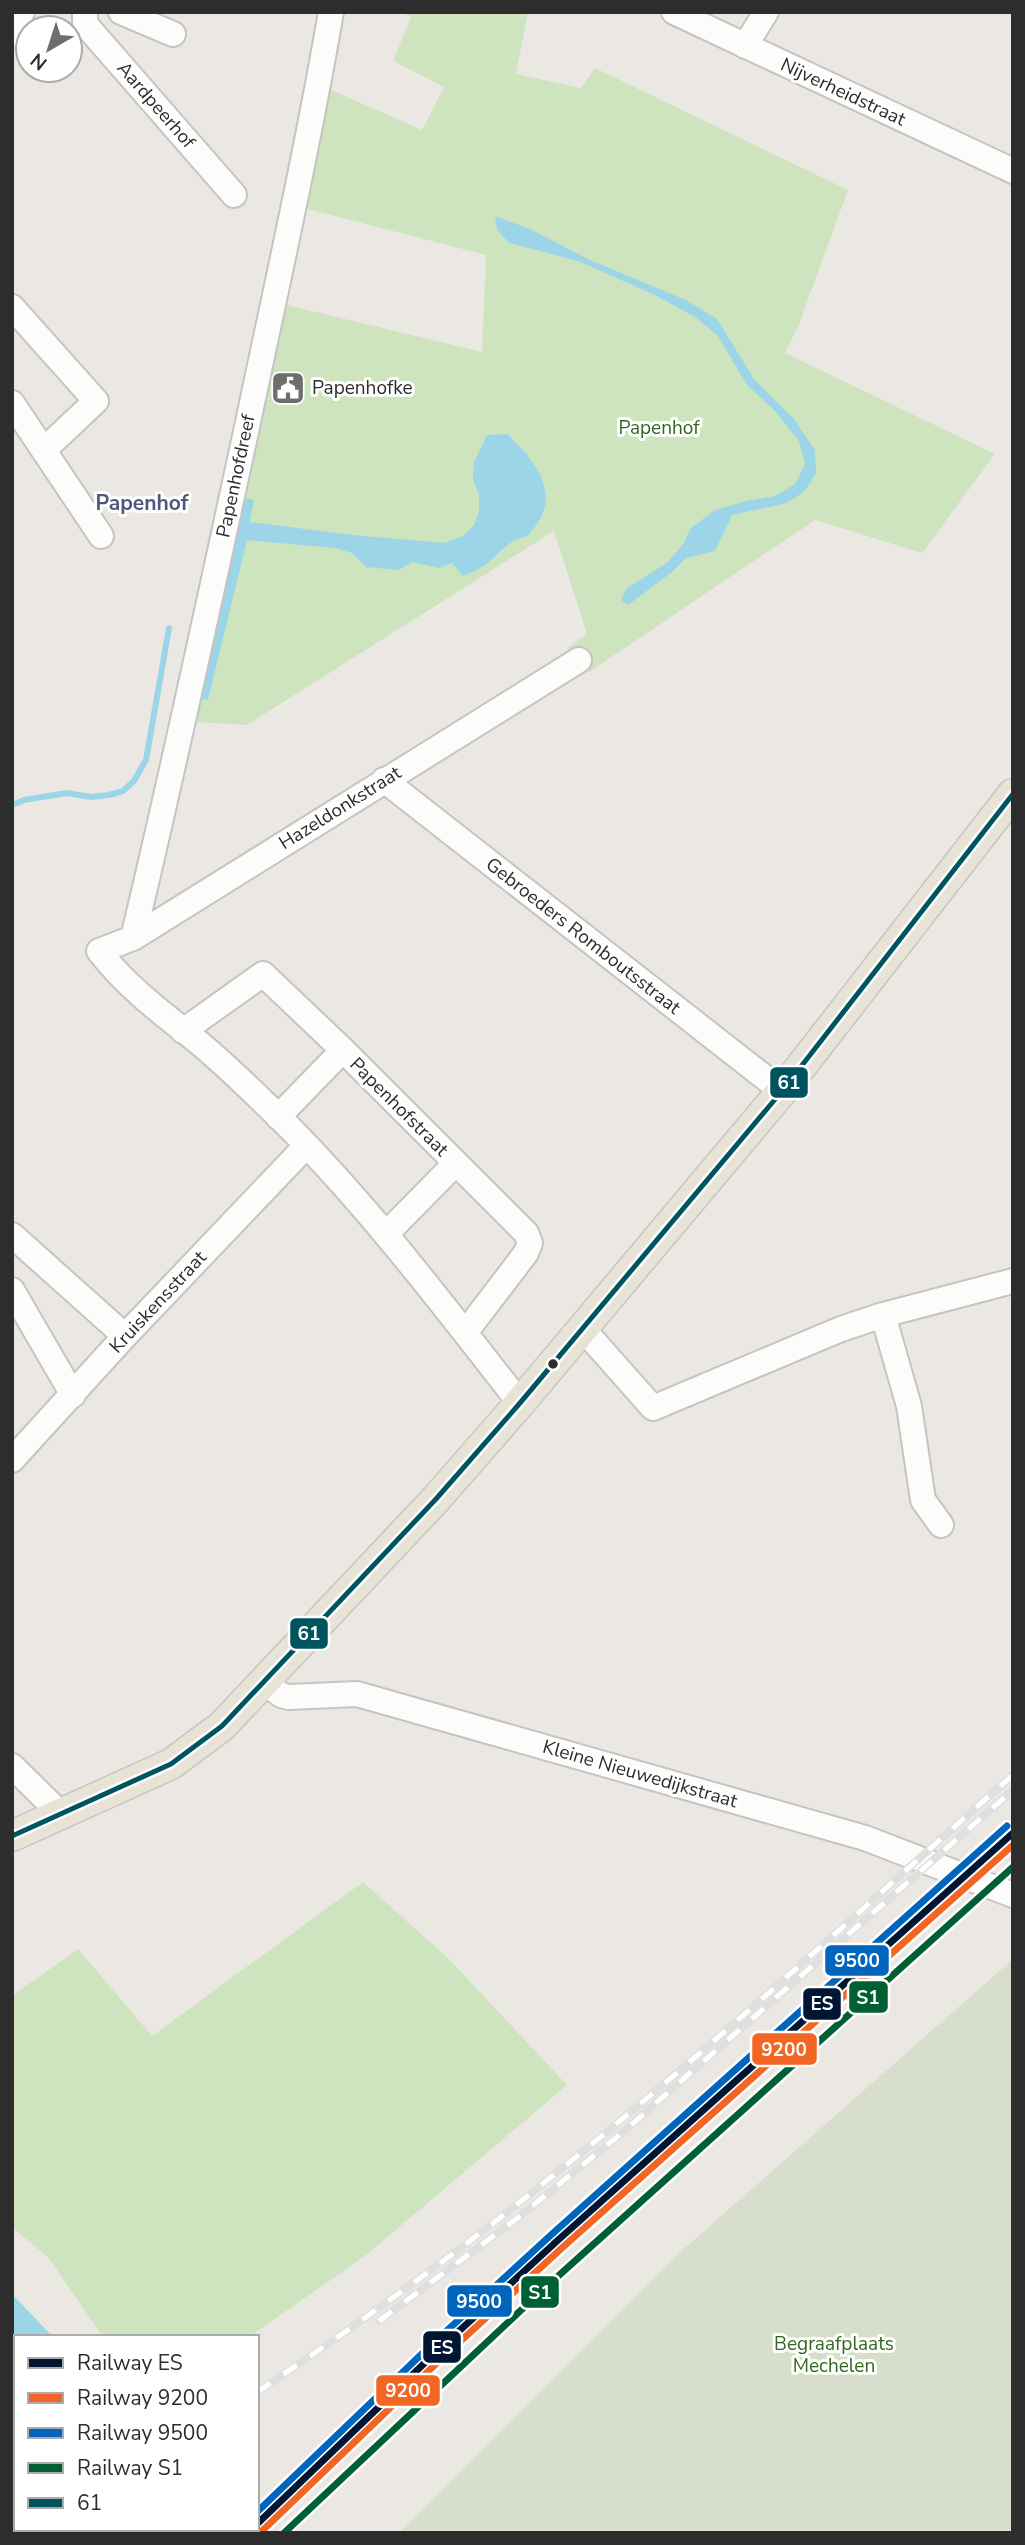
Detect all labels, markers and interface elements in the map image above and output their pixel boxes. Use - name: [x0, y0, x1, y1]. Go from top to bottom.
- north arrow: [14, 14, 84, 84]
- text: N: [25, 47, 53, 76]
- street label: Nijverheidstraat: [776, 52, 910, 132]
- street label: Aardpeerhof: [111, 56, 201, 155]
- public building icon: Papenhofke: [269, 369, 307, 407]
- place label: Papenhofke: [312, 375, 413, 401]
- street label: Papenhofdreef: [210, 411, 262, 540]
- park label: Papenhof: [618, 415, 700, 441]
- district label: Papenhof: [96, 489, 189, 517]
- street label: Hazeldonkstraat: [274, 760, 406, 856]
- street label: Gebroeders Romboutsstraat: [480, 852, 686, 1021]
- street label: Papenhofstraat: [344, 1052, 455, 1163]
- line badge: 61: [769, 1066, 809, 1099]
- text: 61: [778, 1070, 800, 1096]
- street label: Kruiskensstraat: [104, 1245, 213, 1359]
- unlabelled marker: [546, 1357, 560, 1371]
- line badge: 61: [289, 1617, 329, 1650]
- text: 61: [298, 1621, 320, 1647]
- street label: Kleine Nieuwedijkstraat: [540, 1734, 741, 1814]
- line badge: 9500: [824, 1944, 890, 1977]
- text: 9500: [834, 1948, 880, 1974]
- line badge: S1: [848, 1980, 889, 2014]
- text: S1: [856, 1985, 880, 2011]
- line badge: ES: [802, 1987, 842, 2021]
- text: ES: [810, 1991, 834, 2017]
- line badge: 9200: [751, 2032, 818, 2066]
- text: 9200: [761, 2037, 807, 2063]
- line badge: S1: [520, 2275, 560, 2309]
- text: S1: [528, 2280, 552, 2306]
- line badge: 9500: [446, 2284, 513, 2318]
- text: 9500: [456, 2289, 502, 2315]
- line badge: ES: [422, 2330, 462, 2364]
- park label: Begraafplaats Mechelen: [774, 2331, 894, 2379]
- legend: [14, 2335, 259, 2531]
- text: ES: [430, 2335, 454, 2361]
- text: Railway ES: [77, 2349, 183, 2377]
- line badge: 9200: [375, 2374, 441, 2407]
- text: 9200: [385, 2378, 431, 2404]
- text: Railway 9200: [77, 2384, 208, 2412]
- text: Railway 9500: [77, 2419, 208, 2447]
- text: Railway S1: [77, 2454, 183, 2482]
- text: 61: [77, 2489, 102, 2517]

